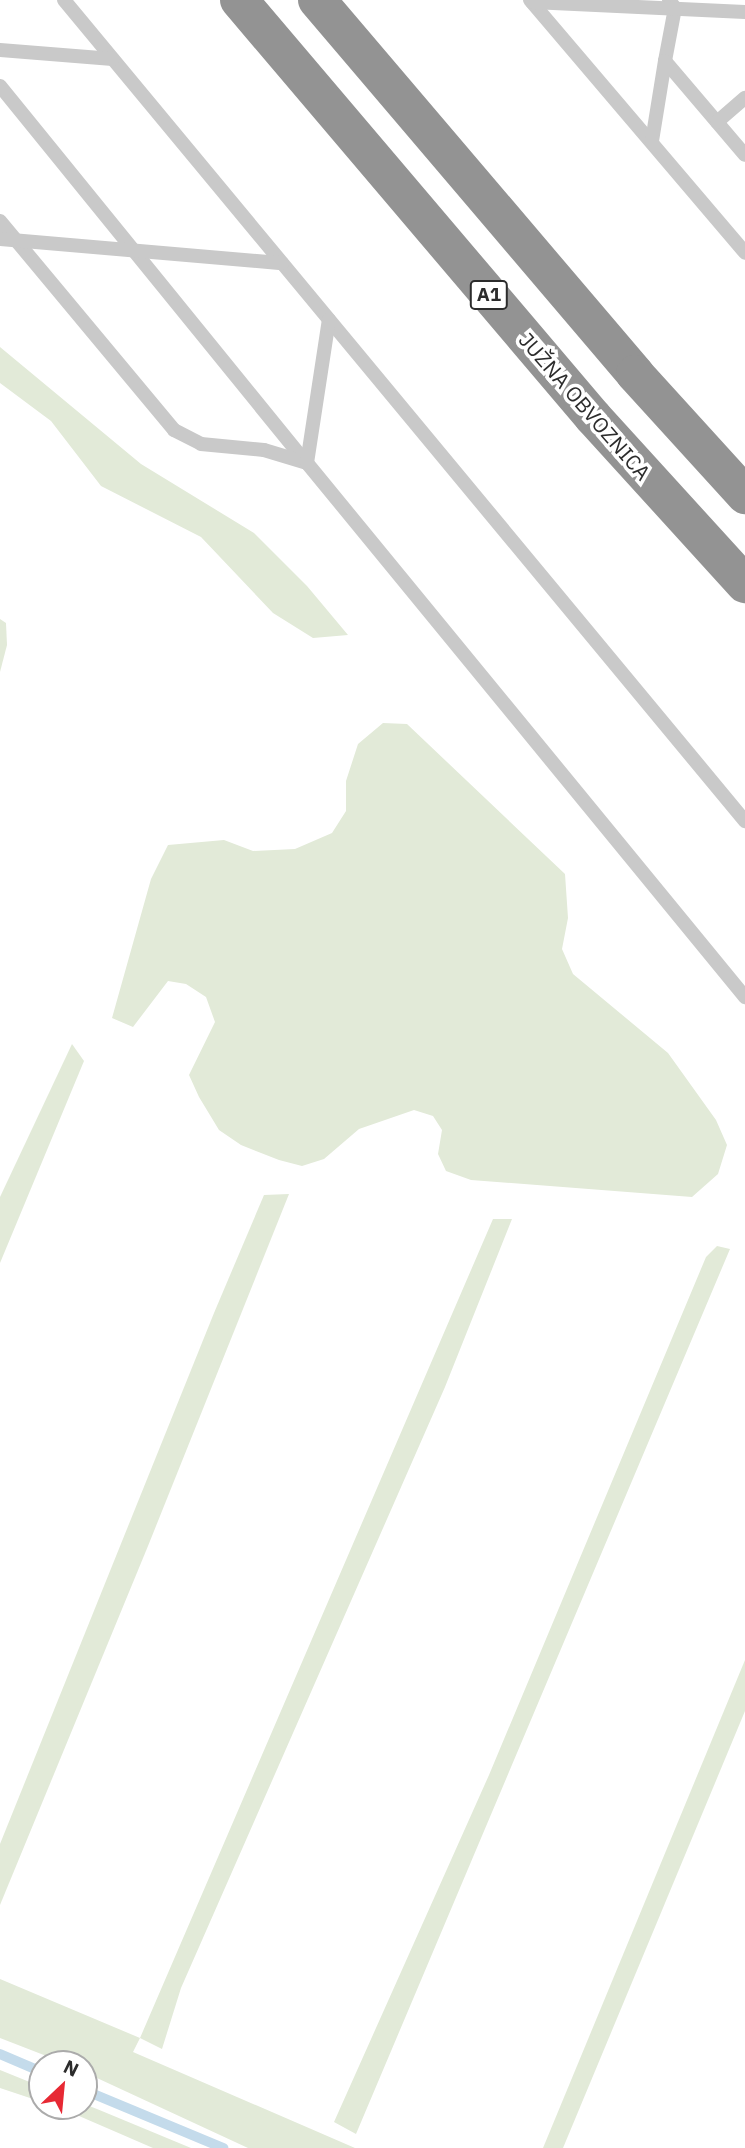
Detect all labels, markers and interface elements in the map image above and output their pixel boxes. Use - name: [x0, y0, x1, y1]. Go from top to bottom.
- road number: A1: [470, 280, 508, 310]
- street label: JUŽNA OBVOZNICA: [514, 327, 656, 485]
- north arrow: [28, 2050, 98, 2120]
- text: N: [60, 2054, 83, 2082]

